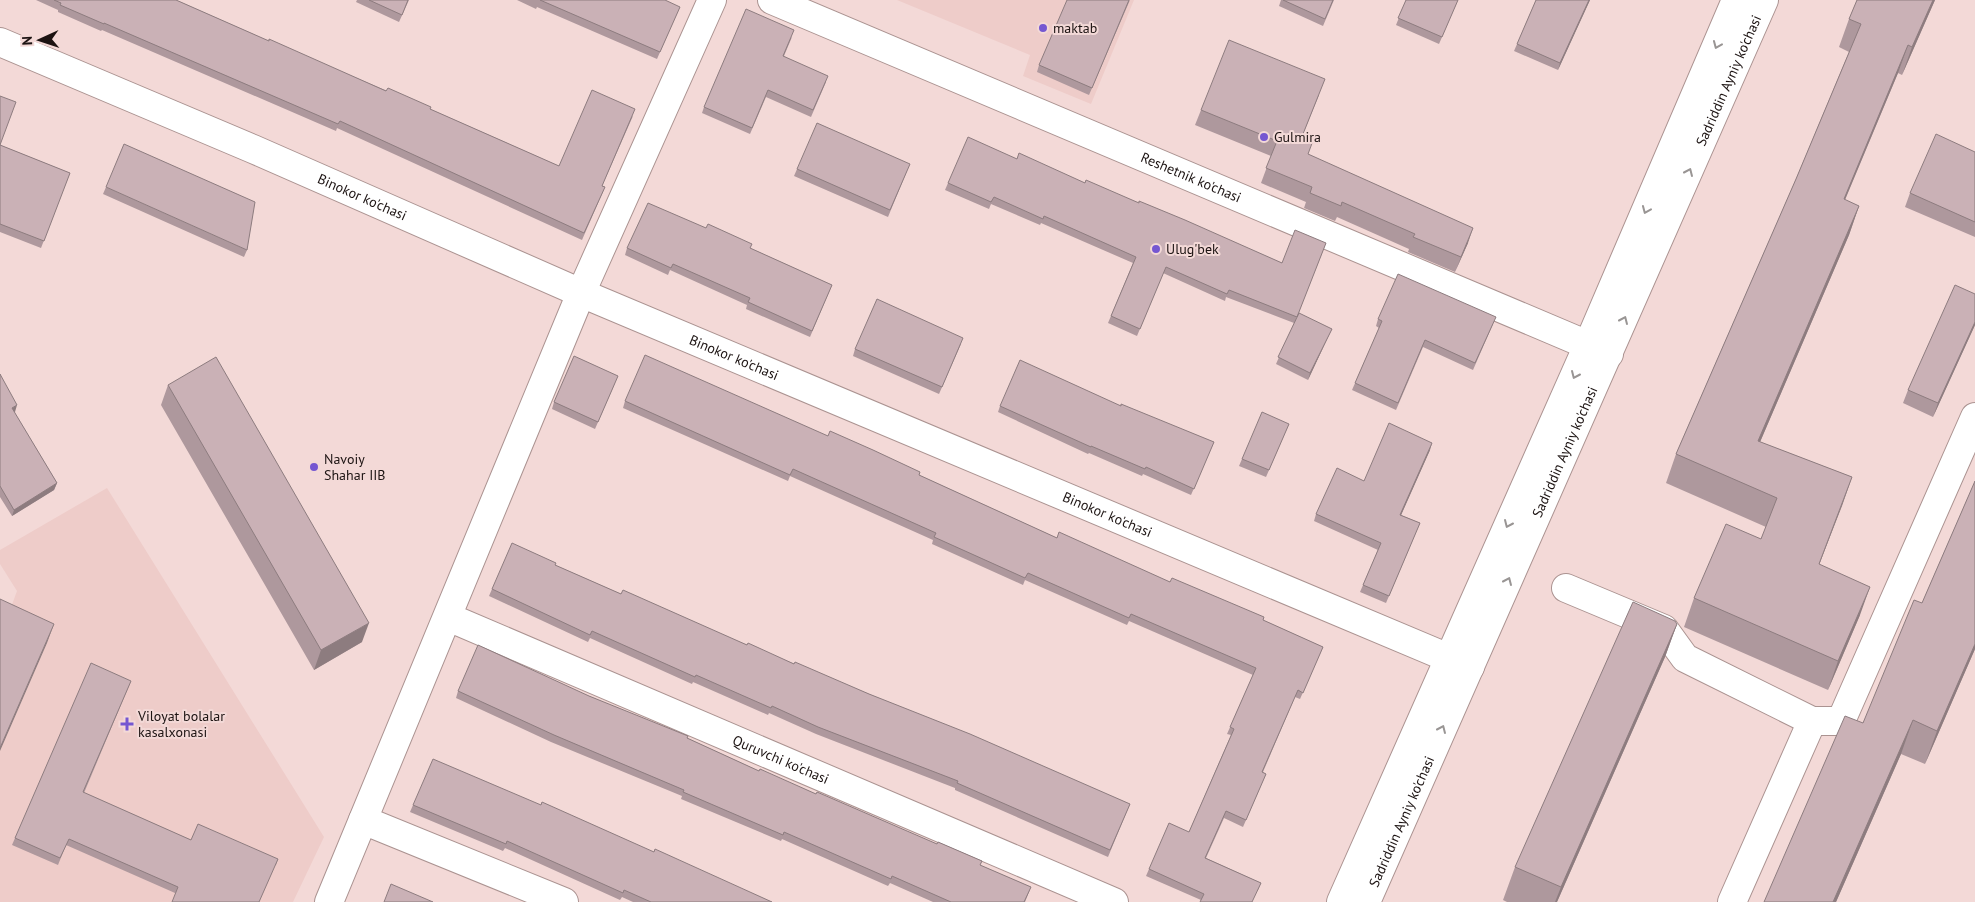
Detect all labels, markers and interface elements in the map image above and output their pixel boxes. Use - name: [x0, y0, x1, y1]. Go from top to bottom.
- street label: Sadriddin Ayniy ko'chasi: [1692, 12, 1765, 149]
- north arrow: [15, 15, 65, 65]
- place label: maktab: [1053, 19, 1097, 37]
- marker: maktab: [1037, 22, 1049, 34]
- text: N: [18, 36, 36, 46]
- one-way arrow: [1713, 40, 1723, 49]
- place label: Gulmira: [1274, 128, 1321, 146]
- marker: Gulmira: [1258, 131, 1270, 143]
- street label: Reshetnik ko'chasi: [1138, 148, 1244, 206]
- one-way arrow: [1683, 168, 1694, 177]
- street label: Binokor ko'chasi: [315, 170, 409, 224]
- one-way arrow: [1642, 205, 1652, 214]
- place label: Ulug'bek: [1166, 240, 1219, 258]
- marker: Ulug'bek: [1150, 243, 1162, 255]
- one-way arrow: [1617, 316, 1628, 325]
- street label: Binokor ko'chasi: [687, 331, 782, 384]
- one-way arrow: [1570, 370, 1581, 379]
- street label: Sadriddin Ayniy ko'chasi: [1528, 384, 1601, 520]
- place label: Navoiy Shahar IIB: [324, 450, 385, 484]
- marker: Navoiy Shahar IIB: [308, 461, 320, 473]
- street label: Binokor ko'chasi: [1060, 488, 1155, 541]
- one-way arrow: [1504, 519, 1514, 528]
- one-way arrow: [1502, 577, 1513, 586]
- place label: Viloyat bolalar kasalxonasi: [137, 707, 225, 741]
- marker: Viloyat bolalar kasalxonasi: [120, 717, 134, 731]
- one-way arrow: [1436, 725, 1447, 734]
- street label: Quruvchi ko'chasi: [730, 731, 832, 788]
- street label: Sadriddin Ayniy ko'chasi: [1365, 753, 1438, 890]

